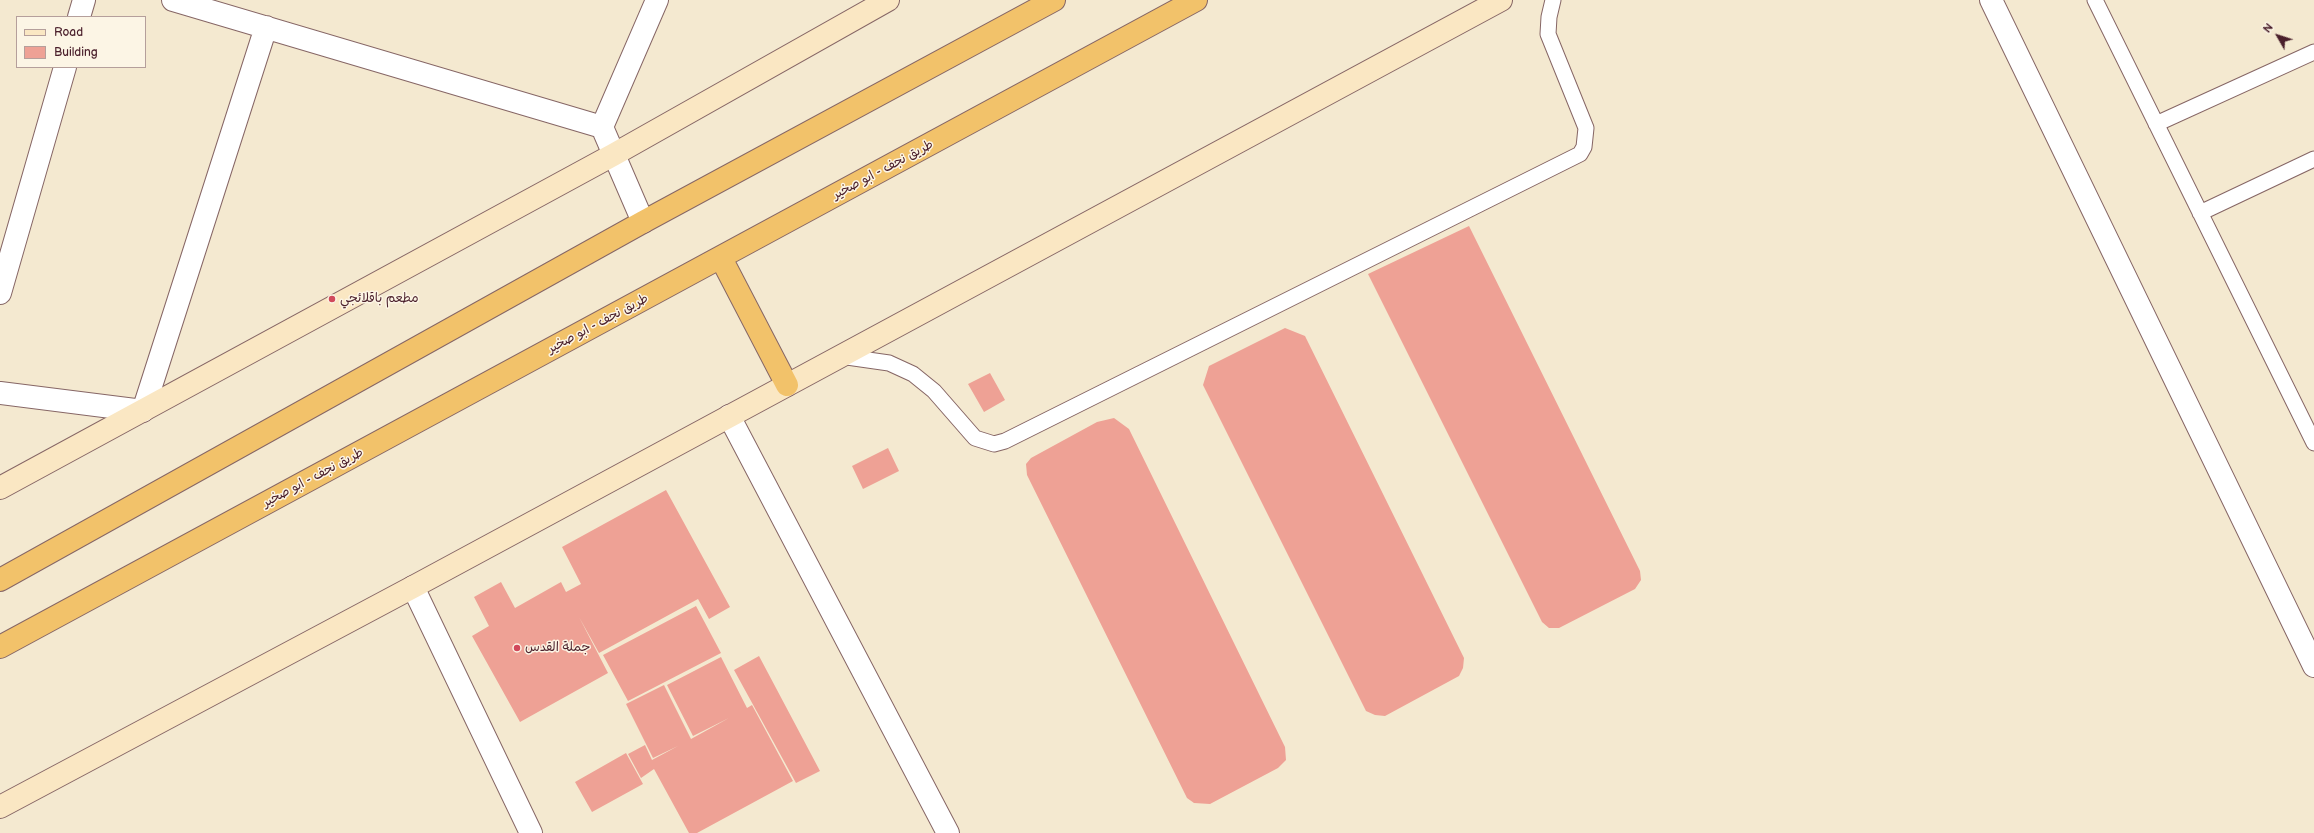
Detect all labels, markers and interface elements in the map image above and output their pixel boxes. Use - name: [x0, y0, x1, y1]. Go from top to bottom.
- legend: [16, 16, 146, 68]
- north arrow: [2258, 16, 2298, 56]
- text: N: [2261, 21, 2276, 35]
- text: Road: [54, 25, 83, 40]
- text: Building: [54, 45, 98, 60]
- street label: طريق نجف - ابو صخير: [830, 137, 936, 203]
- place label: مطعم باقلائجي: [340, 291, 419, 307]
- street label: طريق نجف - ابو صخير: [545, 291, 651, 357]
- marker: مطعم باقلائجي: [327, 294, 337, 304]
- street label: طريق نجف - ابو صخير: [260, 445, 366, 511]
- place label: جملة القدس: [525, 640, 590, 656]
- marker: جملة القدس: [512, 643, 522, 653]

